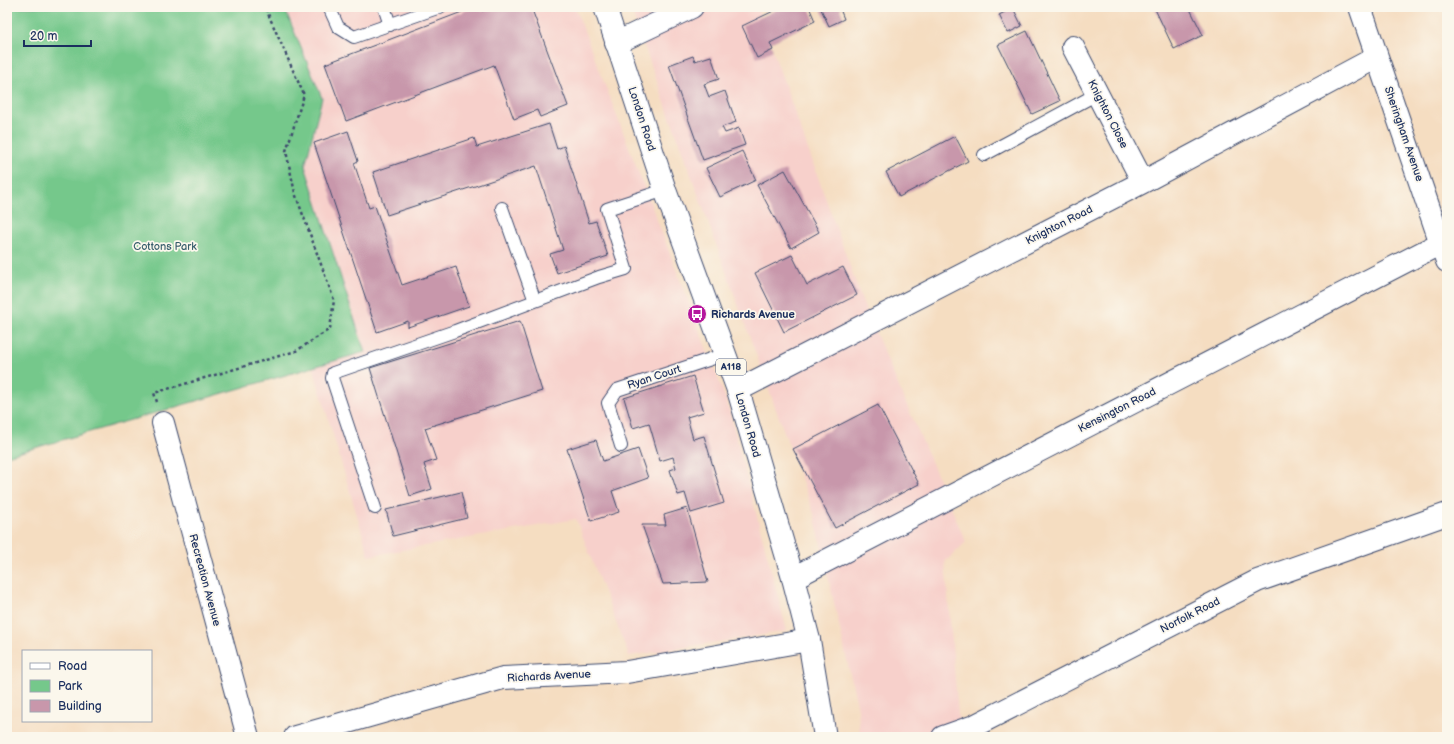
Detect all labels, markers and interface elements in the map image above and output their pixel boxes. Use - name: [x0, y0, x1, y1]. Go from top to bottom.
- scale bar: [24, 22, 91, 48]
- text: 20 m: [30, 29, 57, 44]
- street label: Knighton Close: [1085, 78, 1131, 151]
- street label: London Road: [625, 85, 659, 153]
- street label: Sheringham Avenue: [1382, 85, 1427, 184]
- street label: Knighton Road: [1023, 203, 1095, 247]
- park label: Cottons Park: [133, 240, 197, 253]
- bus stop icon: Richards Avenue: [686, 303, 708, 325]
- place label: Richards Avenue: [711, 308, 795, 321]
- road number: A118: [716, 359, 746, 375]
- street label: Ryan Court: [626, 362, 683, 392]
- street label: Kensington Road: [1076, 385, 1158, 435]
- street label: London Road: [733, 391, 763, 459]
- street label: Recreation Avenue: [186, 532, 224, 628]
- street label: Norfolk Road: [1158, 594, 1222, 636]
- legend: [22, 650, 152, 722]
- text: Road: [58, 659, 87, 674]
- street label: Richards Avenue: [507, 667, 592, 685]
- text: Park: [58, 679, 82, 694]
- text: Building: [58, 699, 102, 714]

